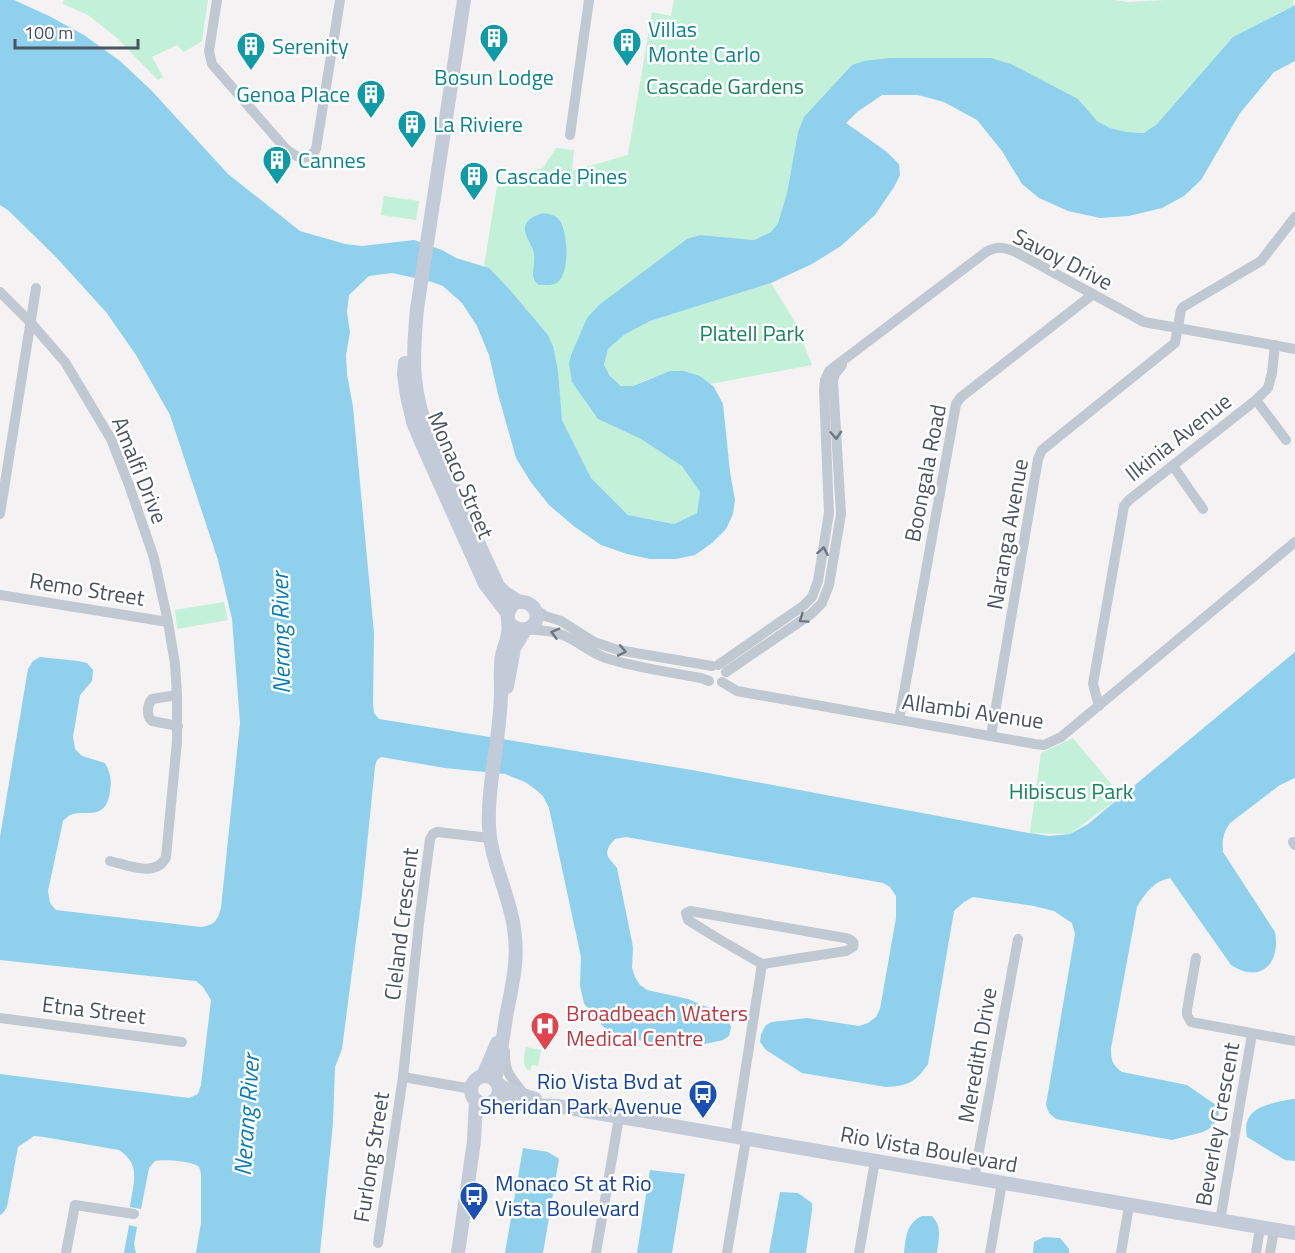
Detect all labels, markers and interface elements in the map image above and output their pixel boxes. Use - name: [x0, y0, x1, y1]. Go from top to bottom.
- scale bar: [15, 12, 138, 50]
- place label: Villas Monte Carlo: [648, 12, 761, 71]
- text: 100 m: [24, 19, 73, 46]
- building icon: Bosun Lodge: [478, 22, 510, 64]
- building icon: Villas Monte Carlo: [611, 26, 643, 68]
- place label: Serenity: [272, 29, 349, 63]
- building icon: Serenity: [235, 30, 267, 72]
- place label: Bosun Lodge: [434, 60, 554, 94]
- park label: Cascade Gardens: [646, 69, 804, 103]
- place label: Genoa Place: [236, 77, 350, 111]
- building icon: Genoa Place: [355, 78, 387, 120]
- place label: La Riviere: [433, 107, 523, 141]
- building icon: La Riviere: [396, 108, 428, 150]
- place label: Cannes: [298, 143, 366, 177]
- building icon: Cannes: [261, 144, 293, 186]
- place label: Cascade Pines: [495, 159, 627, 193]
- building icon: Cascade Pines: [458, 160, 490, 202]
- street label: Savoy Drive: [1007, 219, 1119, 299]
- park label: Platell Park: [699, 316, 805, 350]
- street label: Ilkinia Avenue: [1117, 384, 1239, 490]
- street label: Boongala Road: [895, 401, 955, 545]
- street label: Monaco Street: [419, 406, 503, 544]
- street label: Amalfi Drive: [103, 411, 177, 529]
- one-way arrow: [830, 431, 843, 440]
- street label: Naranga Avenue: [977, 456, 1037, 612]
- one-way arrow: [816, 546, 829, 556]
- street label: Remo Street: [27, 563, 147, 615]
- water label: Nerang River: [261, 568, 299, 694]
- one-way arrow: [799, 612, 810, 623]
- one-way arrow: [550, 628, 560, 640]
- one-way arrow: [617, 644, 627, 657]
- street label: Allambi Avenue: [900, 684, 1046, 738]
- park label: Hibiscus Park: [1009, 774, 1134, 808]
- street label: Cleland Crescent: [375, 846, 427, 1002]
- street label: Meredith Drive: [948, 985, 1006, 1125]
- street label: Etna Street: [40, 987, 148, 1033]
- place label: Broadbeach Waters Medical Centre: [566, 996, 748, 1055]
- hospital icon: Broadbeach Waters Medical Centre: [529, 1010, 561, 1052]
- street label: Beverley Crescent: [1186, 1039, 1248, 1209]
- water label: Nerang River: [224, 1050, 268, 1177]
- place label: Rio Vista Bvd at Sheridan Park Avenue: [480, 1064, 682, 1123]
- bus stop icon: Rio Vista Bvd at Sheridan Park Avenue: [687, 1078, 719, 1120]
- street label: Furlong Street: [344, 1089, 398, 1225]
- street label: Rio Vista Boulevard: [838, 1117, 1020, 1181]
- place label: Monaco St at Rio Vista Boulevard: [495, 1166, 652, 1225]
- bus stop icon: Monaco St at Rio Vista Boulevard: [458, 1180, 490, 1222]

